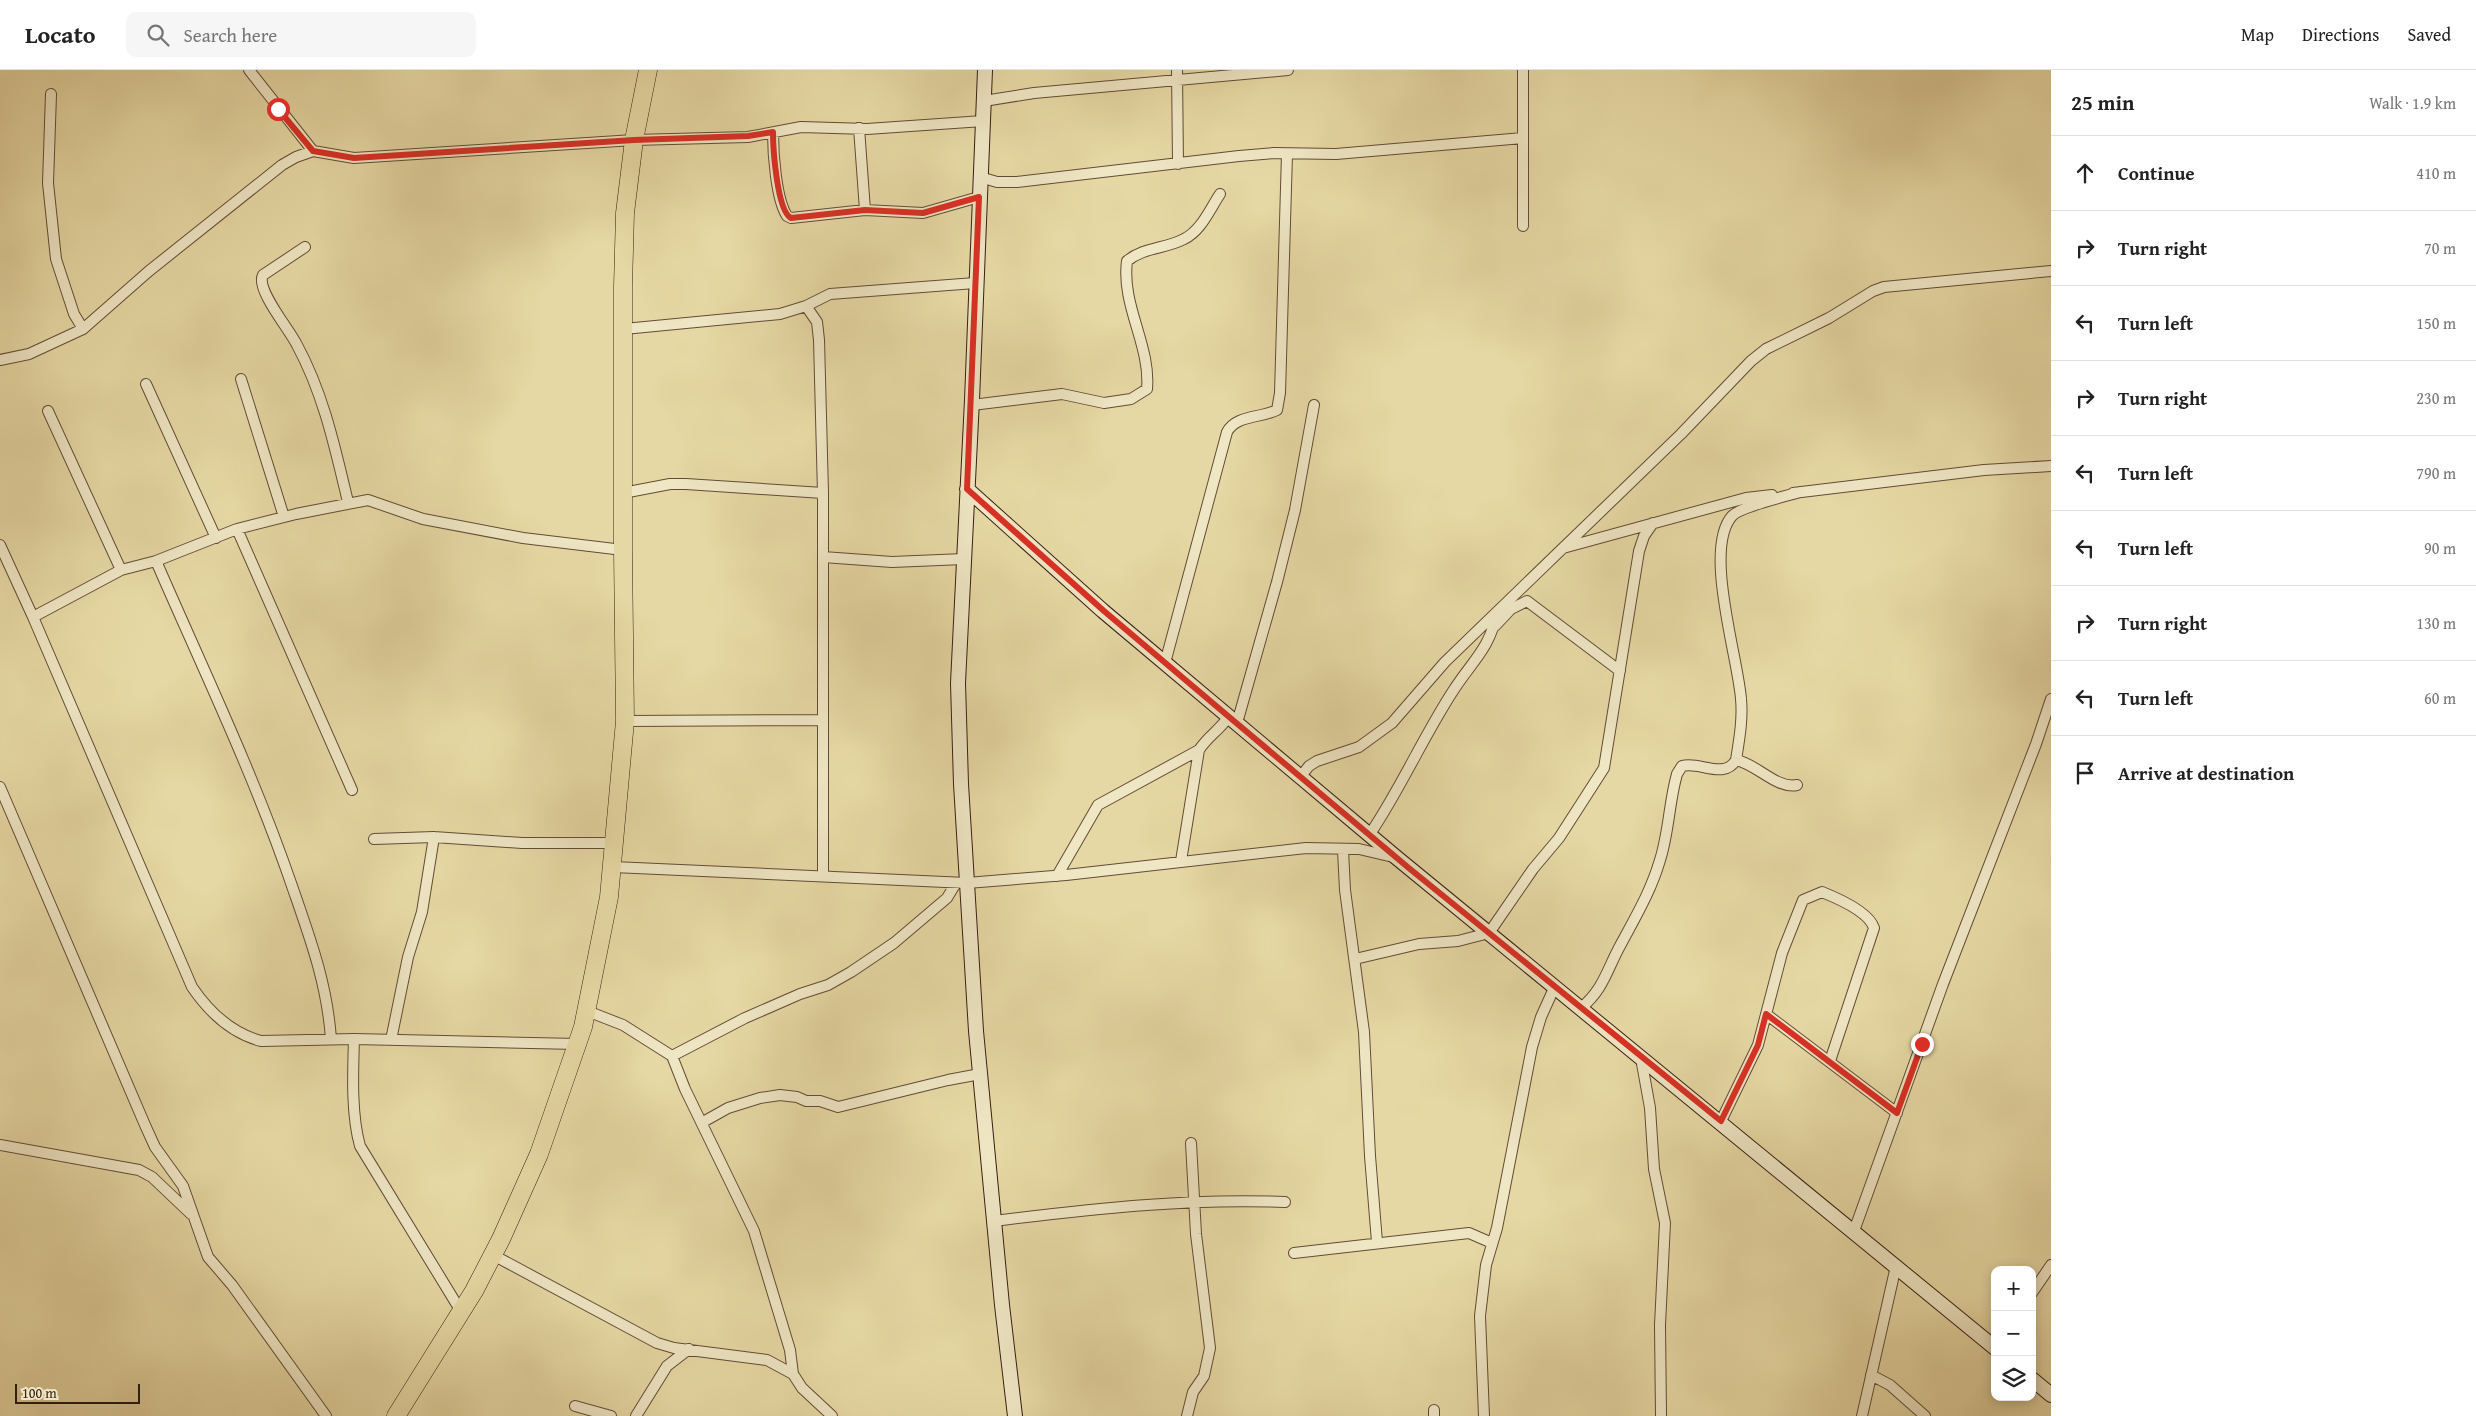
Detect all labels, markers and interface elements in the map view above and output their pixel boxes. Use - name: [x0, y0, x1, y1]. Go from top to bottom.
- search box: [126, 12, 476, 57]
- text: Locato: [25, 17, 96, 52]
- icon: search: [144, 21, 172, 49]
- text: Search here: [184, 21, 277, 49]
- text: Map: [2241, 21, 2274, 48]
- text: Directions: [2302, 21, 2379, 48]
- text: Saved: [2407, 21, 2451, 48]
- text: 25 min: [2071, 87, 2134, 118]
- text: Walk · 1.9 km: [2369, 91, 2456, 115]
- route start: [267, 98, 290, 121]
- icon: ahead: [2071, 159, 2099, 187]
- text: Continue: [2118, 159, 2195, 187]
- text: 410 m: [2416, 161, 2456, 185]
- icon: right: [2071, 234, 2099, 262]
- text: Turn right: [2118, 234, 2207, 262]
- text: 70 m: [2424, 236, 2456, 260]
- icon: left: [2071, 309, 2099, 337]
- text: Turn left: [2118, 309, 2193, 337]
- text: 150 m: [2416, 311, 2456, 335]
- icon: right: [2071, 384, 2099, 412]
- text: Turn right: [2118, 384, 2207, 412]
- text: 230 m: [2416, 386, 2456, 410]
- icon: left: [2071, 459, 2099, 487]
- text: Turn left: [2118, 459, 2193, 487]
- text: 790 m: [2416, 461, 2456, 485]
- icon: left: [2071, 534, 2099, 562]
- text: Turn left: [2118, 534, 2193, 562]
- text: 90 m: [2424, 536, 2456, 560]
- icon: right: [2071, 609, 2099, 637]
- text: Turn right: [2118, 609, 2207, 637]
- text: 130 m: [2416, 611, 2456, 635]
- icon: left: [2071, 684, 2099, 712]
- text: Turn left: [2118, 684, 2193, 712]
- text: 60 m: [2424, 686, 2456, 710]
- icon: arrive: [2071, 759, 2099, 787]
- text: Arrive at destination: [2118, 759, 2294, 787]
- route end: [1911, 1033, 1934, 1056]
- map controls: [1991, 1266, 2036, 1401]
- button: +: [1991, 1266, 2036, 1311]
- button: −: [1991, 1311, 2036, 1356]
- button: layers: [1991, 1356, 2036, 1401]
- scale bar: [15, 1381, 140, 1404]
- text: 100 m: [22, 1383, 57, 1403]

